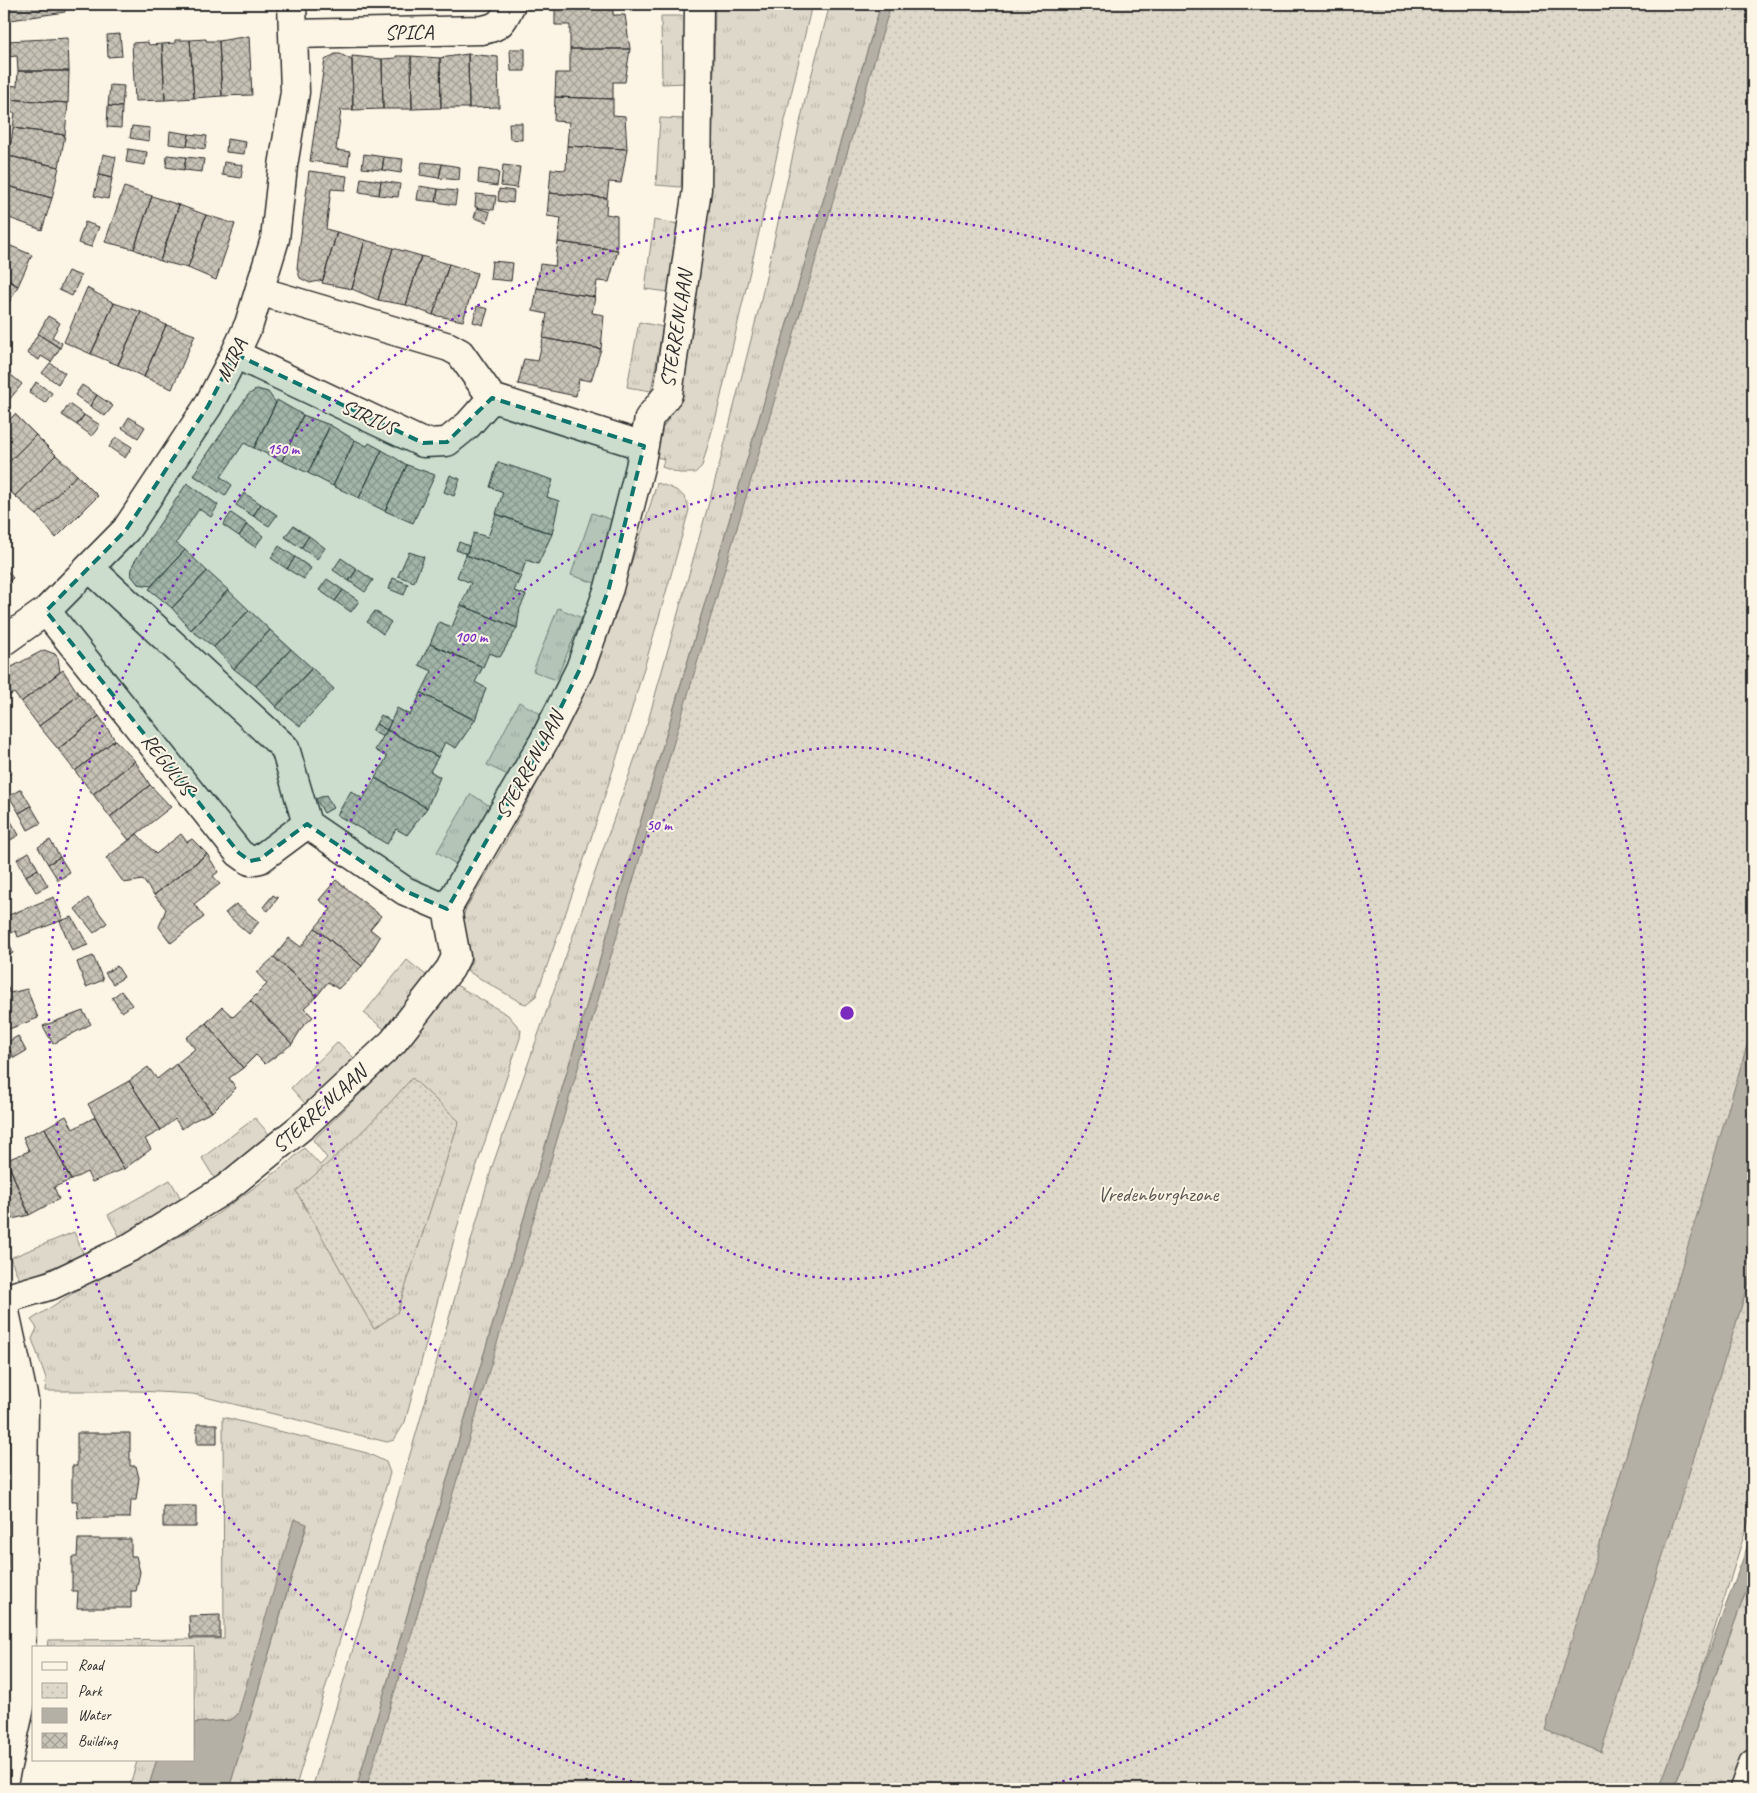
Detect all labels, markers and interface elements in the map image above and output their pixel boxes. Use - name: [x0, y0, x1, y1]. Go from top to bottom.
- street label: SPICA: [384, 19, 434, 45]
- street label: STERRENLAAN: [654, 265, 699, 389]
- street label: MIRA: [210, 334, 253, 386]
- street label: SIRIUS: [337, 393, 403, 442]
- text: 150 m: [267, 440, 301, 459]
- text: 100 m: [455, 628, 489, 647]
- street label: STERRENLAAN: [489, 704, 571, 823]
- street label: REGULUS: [136, 728, 202, 803]
- text: 50 m: [646, 816, 673, 835]
- centre of rings: [838, 1004, 856, 1022]
- street label: STERRENLAAN: [266, 1058, 374, 1158]
- park label: Vredenburghzone: [1098, 1181, 1220, 1207]
- legend: [32, 1646, 195, 1760]
- text: Road: [78, 1656, 105, 1675]
- text: Park: [78, 1682, 103, 1701]
- text: Water: [78, 1706, 112, 1725]
- text: Building: [78, 1732, 118, 1751]

